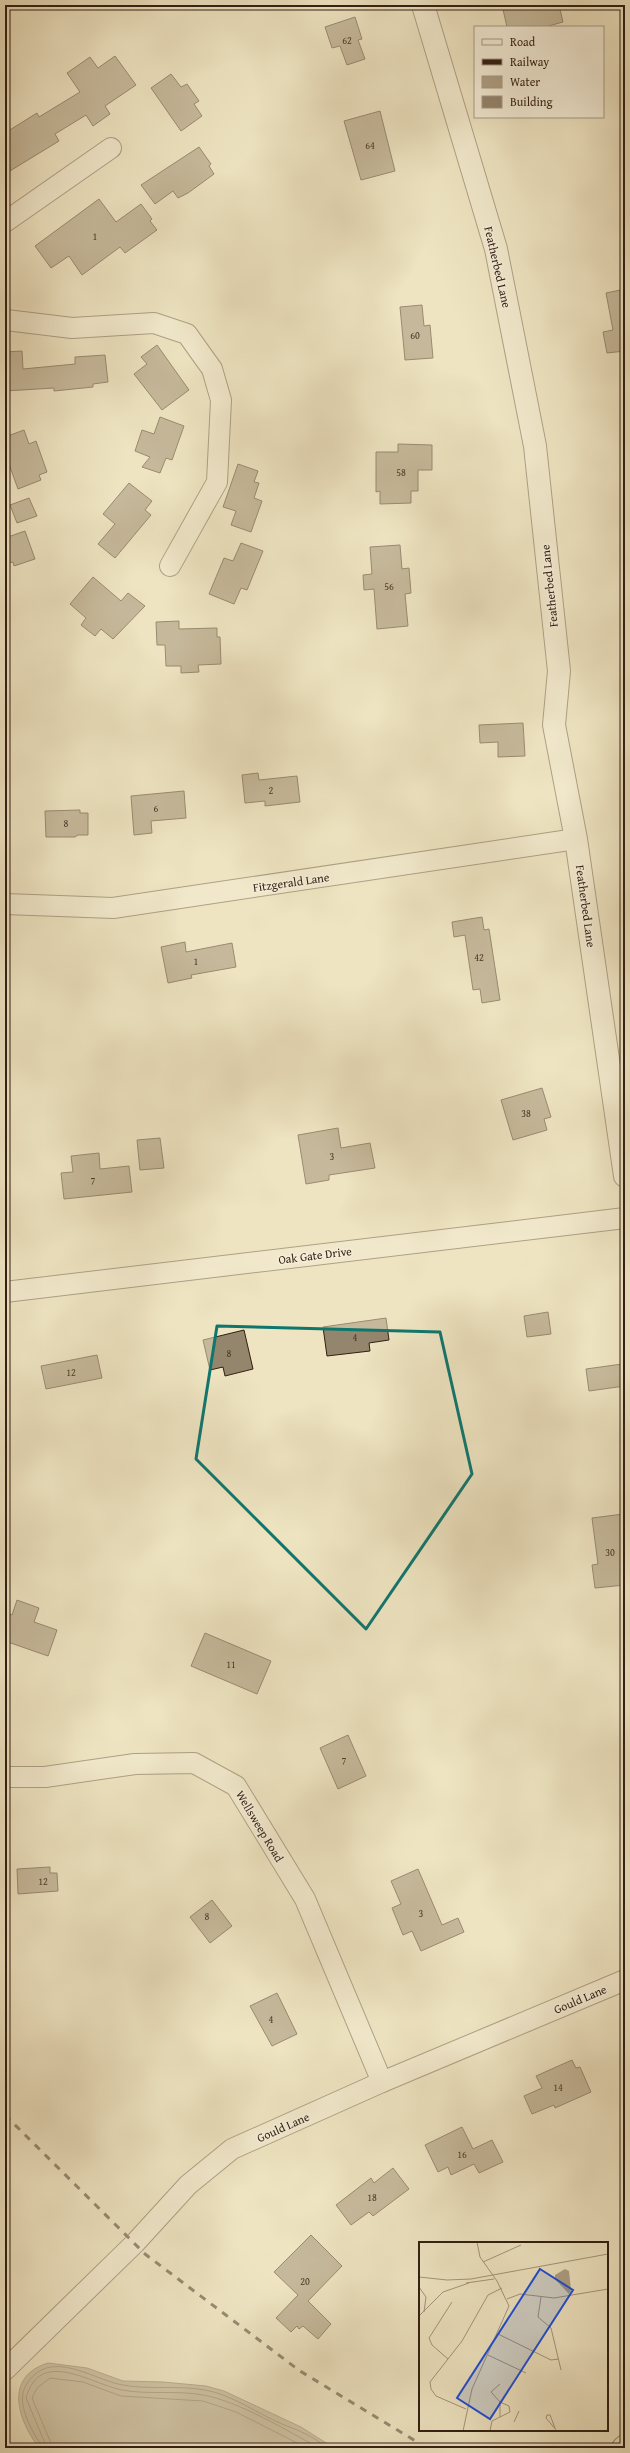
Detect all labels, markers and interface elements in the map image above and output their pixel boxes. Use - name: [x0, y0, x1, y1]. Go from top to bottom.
- legend: [474, 26, 604, 118]
- house number: 62: [342, 33, 352, 48]
- text: Road: [510, 33, 536, 50]
- text: Railway: [510, 53, 549, 70]
- text: Water: [510, 73, 540, 90]
- text: Building: [510, 93, 553, 110]
- house number: 64: [365, 138, 375, 153]
- street label: Featherbed Lane: [480, 225, 516, 310]
- house number: 1: [93, 229, 98, 244]
- house number: 60: [410, 328, 420, 343]
- house number: 58: [396, 465, 406, 480]
- street label: Featherbed Lane: [536, 543, 562, 628]
- house number: 56: [384, 579, 394, 594]
- house number: 2: [269, 783, 274, 798]
- house number: 6: [154, 801, 159, 816]
- house number: 8: [64, 816, 69, 831]
- street label: Featherbed Lane: [572, 864, 600, 949]
- street label: Fitzgerald Lane: [252, 868, 331, 896]
- house number: 42: [474, 950, 484, 965]
- house number: 1: [194, 954, 199, 969]
- house number: 38: [521, 1106, 531, 1121]
- house number: 3: [330, 1149, 335, 1164]
- house number: 7: [91, 1173, 96, 1188]
- street label: Oak Gate Drive: [277, 1242, 353, 1268]
- house number: 4: [353, 1330, 358, 1345]
- house number: 8: [227, 1346, 232, 1361]
- house number: 12: [66, 1365, 76, 1380]
- house number: 30: [605, 1545, 615, 1560]
- house number: 11: [226, 1657, 236, 1672]
- house number: 7: [342, 1753, 347, 1768]
- street label: Wellsweep Road: [232, 1787, 288, 1865]
- house number: 12: [38, 1874, 48, 1889]
- house number: 3: [419, 1906, 424, 1921]
- house number: 8: [205, 1909, 210, 1924]
- street label: Gould Lane: [551, 1980, 609, 2018]
- house number: 4: [269, 2012, 274, 2027]
- house number: 14: [553, 2080, 563, 2095]
- street label: Gould Lane: [254, 2108, 312, 2146]
- house number: 16: [457, 2147, 467, 2162]
- house number: 18: [367, 2190, 377, 2205]
- inset map: [419, 2242, 608, 2431]
- house number: 20: [300, 2274, 310, 2289]

